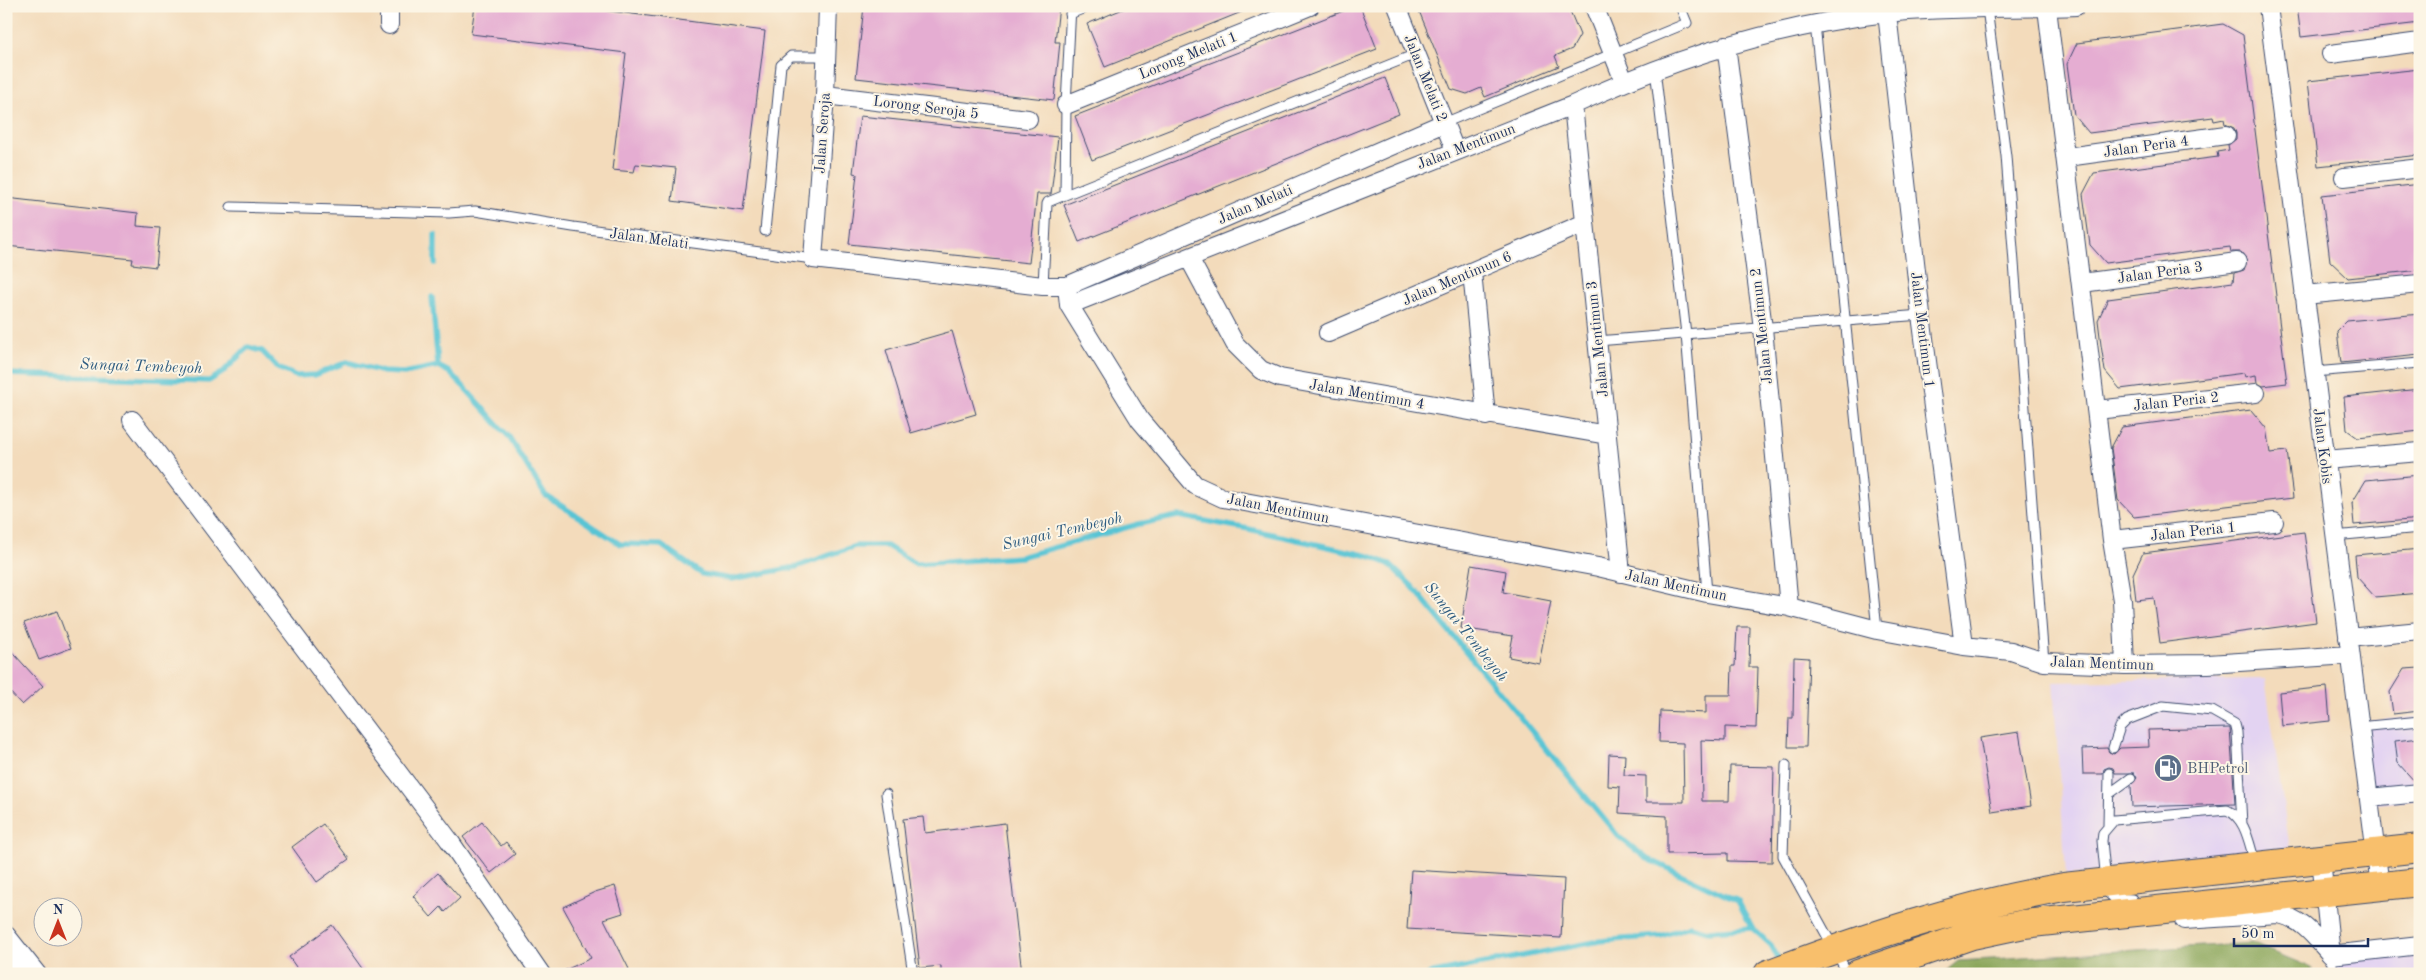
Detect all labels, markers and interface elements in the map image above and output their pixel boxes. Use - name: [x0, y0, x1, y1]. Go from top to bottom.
- street label: Lorong Melati 1: [1137, 30, 1240, 83]
- street label: Jalan Melati 2: [1400, 33, 1449, 124]
- street label: Jalan Seroja: [813, 91, 834, 174]
- street label: Lorong Seroja 5: [872, 95, 980, 122]
- street label: Jalan Mentimun: [1415, 122, 1518, 173]
- street label: Jalan Peria 4: [2103, 134, 2190, 161]
- street label: Jalan Melati: [1216, 183, 1295, 228]
- street label: Jalan Melati: [608, 227, 689, 252]
- street label: Jalan Mentimun 6: [1401, 250, 1514, 309]
- street label: Jalan Peria 3: [2117, 260, 2204, 287]
- street label: Jalan Mentimun 2: [1749, 267, 1776, 385]
- street label: Jalan Mentimun 1: [1907, 271, 1936, 389]
- street label: Jalan Mentimun 3: [1585, 280, 1612, 398]
- water label: Sungai Tembeyoh: [79, 357, 203, 377]
- street label: Jalan Mentimun 4: [1308, 378, 1426, 413]
- street label: Jalan Peria 2: [2133, 391, 2220, 414]
- street label: Jalan Kobis: [2309, 407, 2334, 485]
- street label: Jalan Mentimun: [1225, 492, 1330, 527]
- water label: Sungai Tembeyoh: [1001, 510, 1124, 554]
- street label: Jalan Peria 1: [2150, 521, 2237, 544]
- street label: Jalan Mentimun: [1623, 568, 1728, 605]
- water label: Sungai Tembeyoh: [1421, 579, 1510, 685]
- street label: Jalan Mentimun: [2050, 655, 2154, 674]
- fuel station icon: BHPetrol: [2153, 753, 2183, 783]
- place label: BHPetrol: [2187, 762, 2248, 777]
- north arrow: [32, 898, 82, 948]
- text: N: [53, 903, 64, 917]
- scale bar: [2234, 915, 2367, 947]
- text: 50 m: [2241, 927, 2275, 942]

